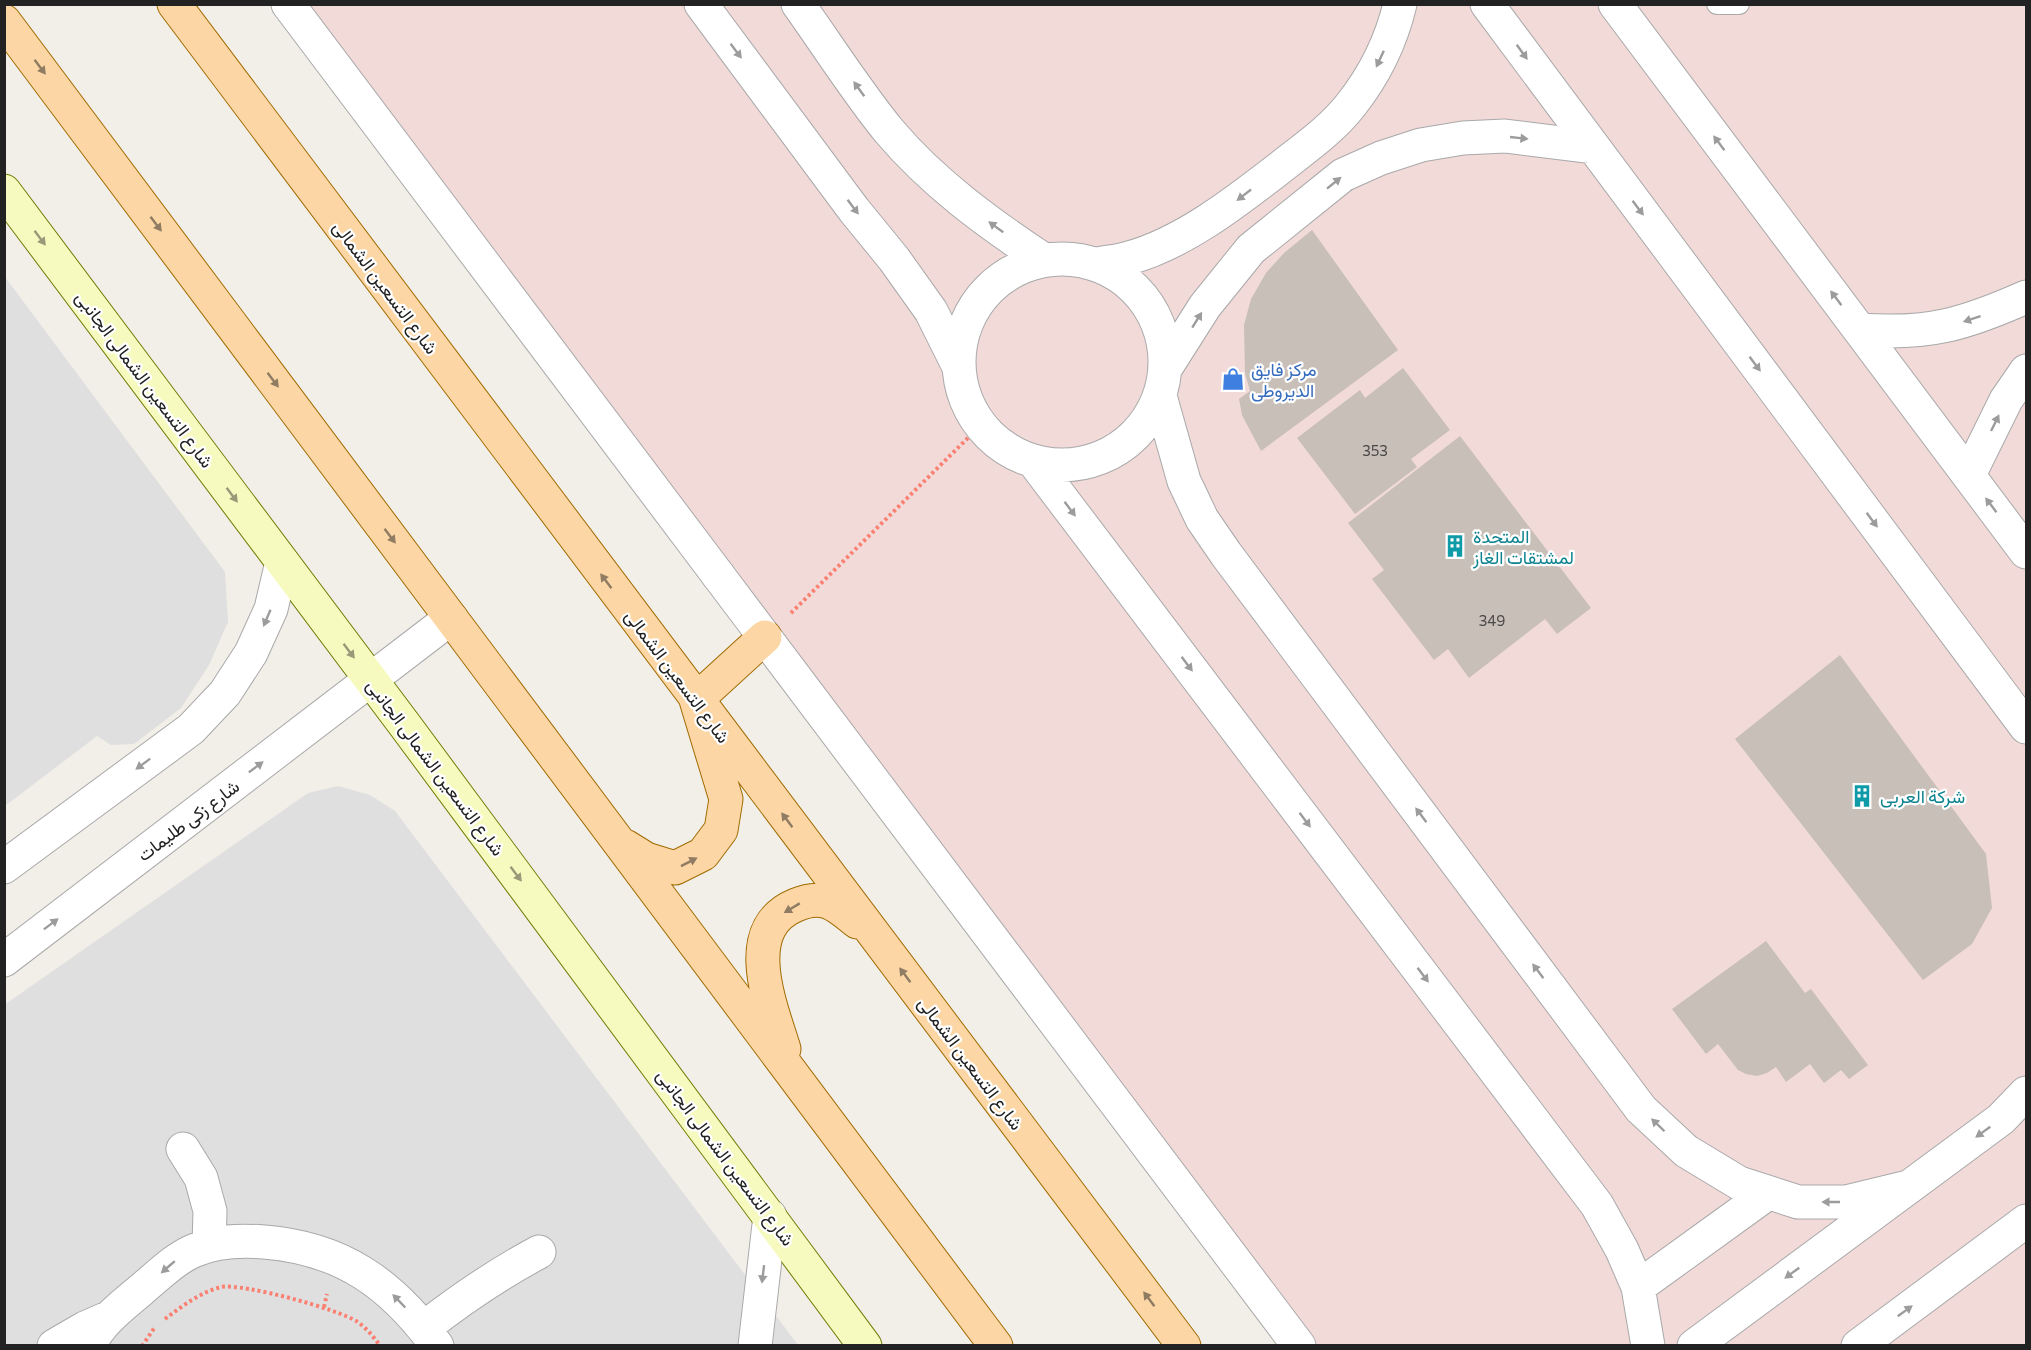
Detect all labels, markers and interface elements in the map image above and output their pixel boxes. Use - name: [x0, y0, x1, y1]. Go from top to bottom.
- one-way arrow: [730, 43, 742, 59]
- one-way arrow: [1516, 43, 1528, 59]
- one-way arrow: [1376, 51, 1385, 68]
- one-way arrow: [33, 60, 45, 75]
- one-way arrow: [853, 82, 865, 98]
- one-way arrow: [1510, 133, 1529, 143]
- one-way arrow: [1713, 135, 1725, 151]
- one-way arrow: [1326, 178, 1341, 190]
- one-way arrow: [1236, 189, 1251, 201]
- one-way arrow: [847, 199, 859, 215]
- one-way arrow: [1632, 201, 1644, 216]
- one-way arrow: [150, 216, 162, 231]
- street label: شارع التسعين الشمالى: [327, 216, 443, 359]
- one-way arrow: [988, 221, 1004, 233]
- one-way arrow: [33, 230, 46, 246]
- street label: شارع التسعين الشمالى الجانبى: [70, 286, 219, 473]
- one-way arrow: [1831, 291, 1843, 306]
- one-way arrow: [1191, 311, 1202, 328]
- one-way arrow: [1963, 315, 1981, 324]
- one-way arrow: [1749, 356, 1761, 372]
- place label: مركز فايق الديروطى: [1251, 358, 1317, 402]
- shop icon: مركز فايق الديروطى: [1220, 366, 1246, 392]
- one-way arrow: [267, 371, 279, 387]
- one-way arrow: [1990, 414, 2000, 431]
- house number: 353: [1362, 441, 1388, 459]
- one-way arrow: [226, 487, 238, 503]
- one-way arrow: [1986, 497, 1998, 512]
- one-way arrow: [1063, 501, 1075, 516]
- one-way arrow: [1866, 512, 1878, 528]
- place label: المتحدة لمشتقات الغاز: [1472, 525, 1574, 569]
- one-way arrow: [384, 528, 396, 544]
- building icon: المتحدة لمشتقات الغاز: [1442, 533, 1468, 559]
- one-way arrow: [601, 573, 613, 588]
- street label: شارع التسعين الشمالى: [619, 605, 735, 748]
- one-way arrow: [261, 609, 271, 627]
- house number: 349: [1479, 611, 1505, 629]
- one-way arrow: [343, 643, 355, 659]
- one-way arrow: [1181, 656, 1194, 672]
- street label: شارع التسعين الشمالى الجانبى: [361, 674, 510, 861]
- one-way arrow: [136, 758, 151, 770]
- one-way arrow: [248, 762, 263, 774]
- street label: شارع زكى طليمات: [133, 774, 245, 867]
- building icon: شركة العربى: [1849, 783, 1875, 809]
- place label: شركة العربى: [1880, 785, 1965, 808]
- one-way arrow: [1416, 808, 1428, 823]
- one-way arrow: [1299, 811, 1311, 827]
- one-way arrow: [781, 812, 794, 828]
- one-way arrow: [681, 857, 698, 866]
- one-way arrow: [510, 866, 522, 882]
- one-way arrow: [783, 903, 800, 913]
- one-way arrow: [43, 918, 59, 931]
- one-way arrow: [1533, 964, 1545, 979]
- one-way arrow: [1416, 967, 1429, 983]
- one-way arrow: [899, 968, 911, 984]
- street label: شارع التسعين الشمالى: [912, 992, 1028, 1135]
- street label: شارع التسعين الشمالى الجانبى: [651, 1064, 800, 1251]
- one-way arrow: [1651, 1119, 1666, 1132]
- one-way arrow: [1975, 1126, 1991, 1138]
- one-way arrow: [1821, 1197, 1840, 1207]
- one-way arrow: [161, 1260, 176, 1273]
- one-way arrow: [758, 1265, 768, 1284]
- one-way arrow: [1784, 1266, 1800, 1279]
- one-way arrow: [1143, 1291, 1155, 1306]
- one-way arrow: [392, 1293, 406, 1308]
- one-way arrow: [1897, 1304, 1913, 1317]

